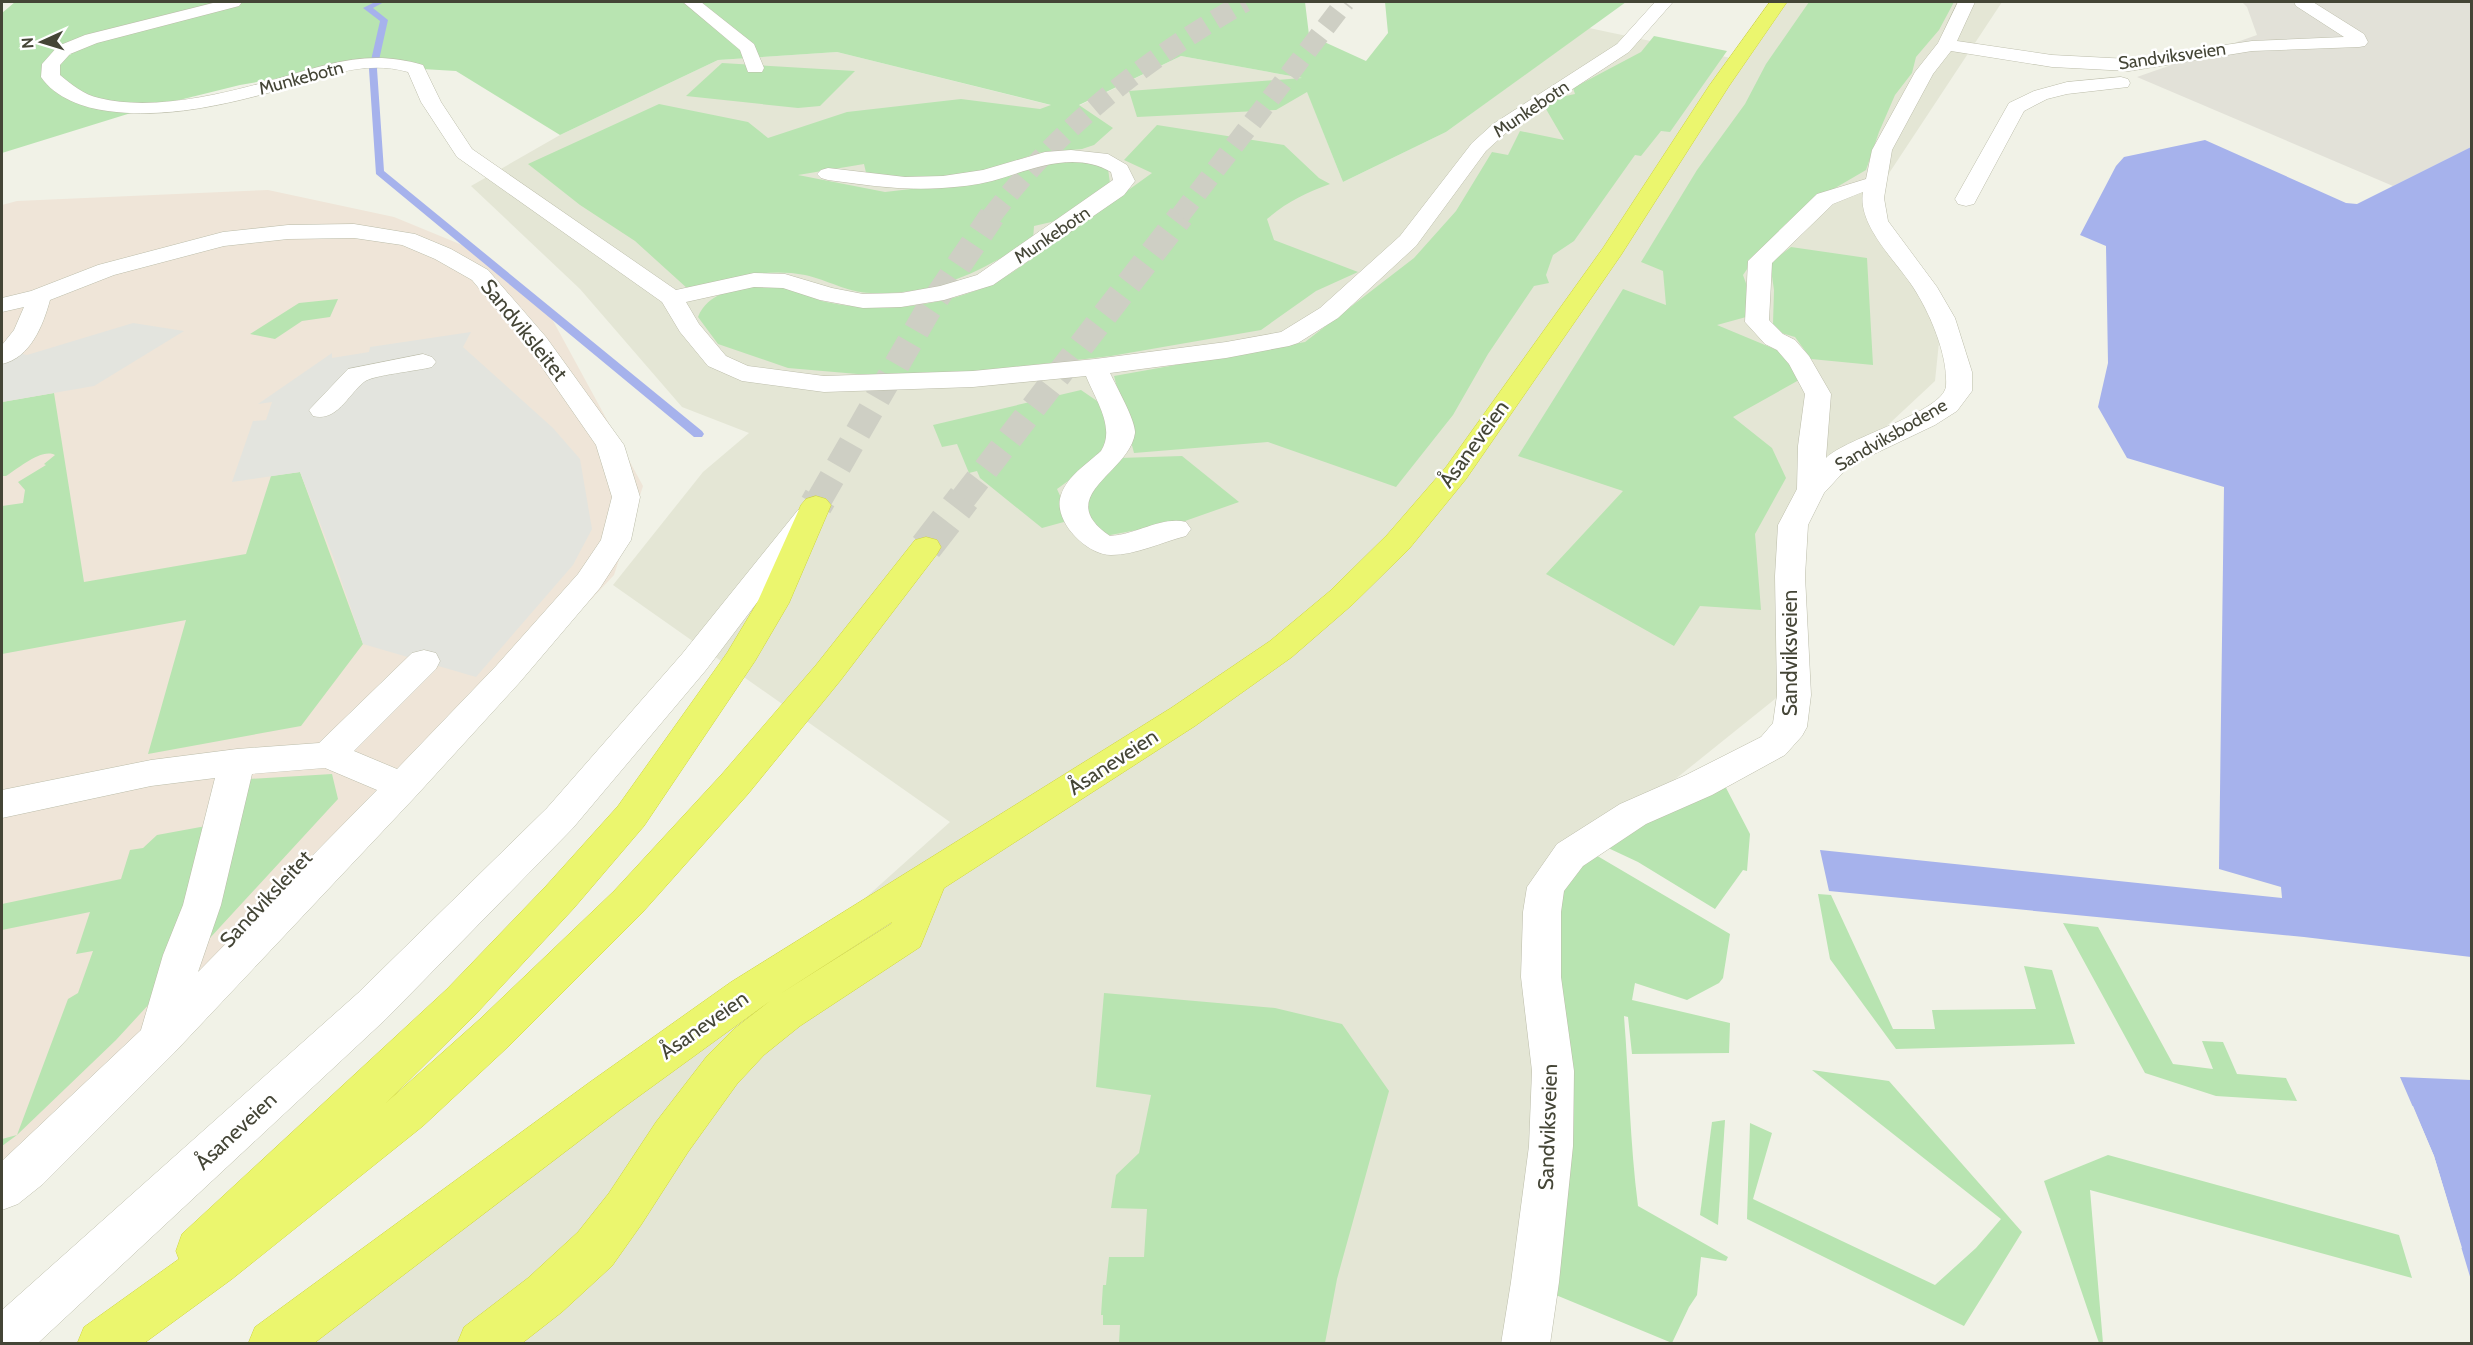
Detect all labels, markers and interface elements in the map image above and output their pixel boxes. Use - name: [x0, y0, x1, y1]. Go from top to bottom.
- north arrow: [12, 12, 72, 72]
- text: N: [18, 37, 37, 49]
- street label: Sandviksveien: [2117, 38, 2227, 74]
- street label: Munkebotn: [256, 56, 346, 100]
- street label: Munkebotn: [1489, 76, 1573, 142]
- street label: Munkebotn: [1010, 202, 1094, 268]
- street label: Sandviksleitet: [476, 274, 573, 386]
- street label: Sandviksbodene: [1831, 394, 1951, 476]
- street label: Åsaneveien: [1433, 395, 1514, 492]
- street label: Sandviksveien: [1777, 590, 1802, 716]
- street label: Åsaneveien: [1063, 722, 1162, 800]
- street label: Sandviksleitet: [214, 845, 317, 952]
- street label: Åsaneveien: [654, 984, 753, 1064]
- street label: Sandviksveien: [1533, 1063, 1562, 1191]
- street label: Åsaneveien: [189, 1086, 281, 1175]

